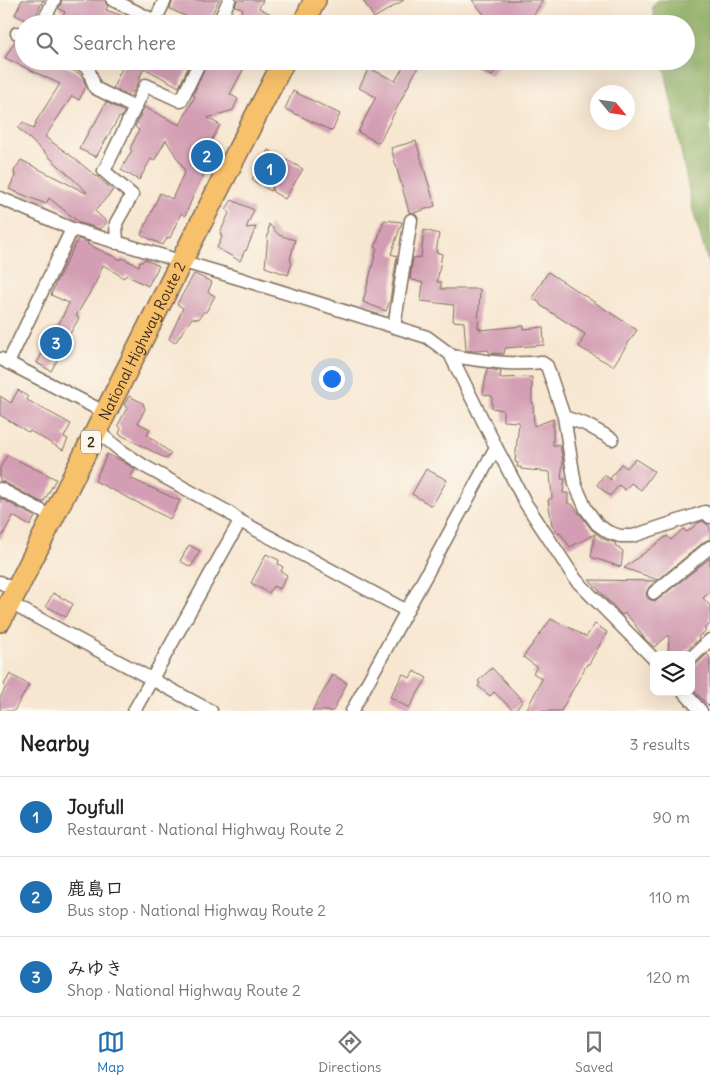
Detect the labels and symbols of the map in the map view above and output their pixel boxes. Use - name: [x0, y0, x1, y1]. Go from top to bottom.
- north arrow: [590, 85, 635, 130]
- pin: 2: [191, 137, 223, 175]
- pin: 1: [254, 150, 286, 188]
- street label: National Highway Route 2: [94, 258, 189, 423]
- pin: 3: [40, 324, 72, 362]
- your location: [319, 366, 345, 392]
- road number: 2: [81, 431, 101, 454]

